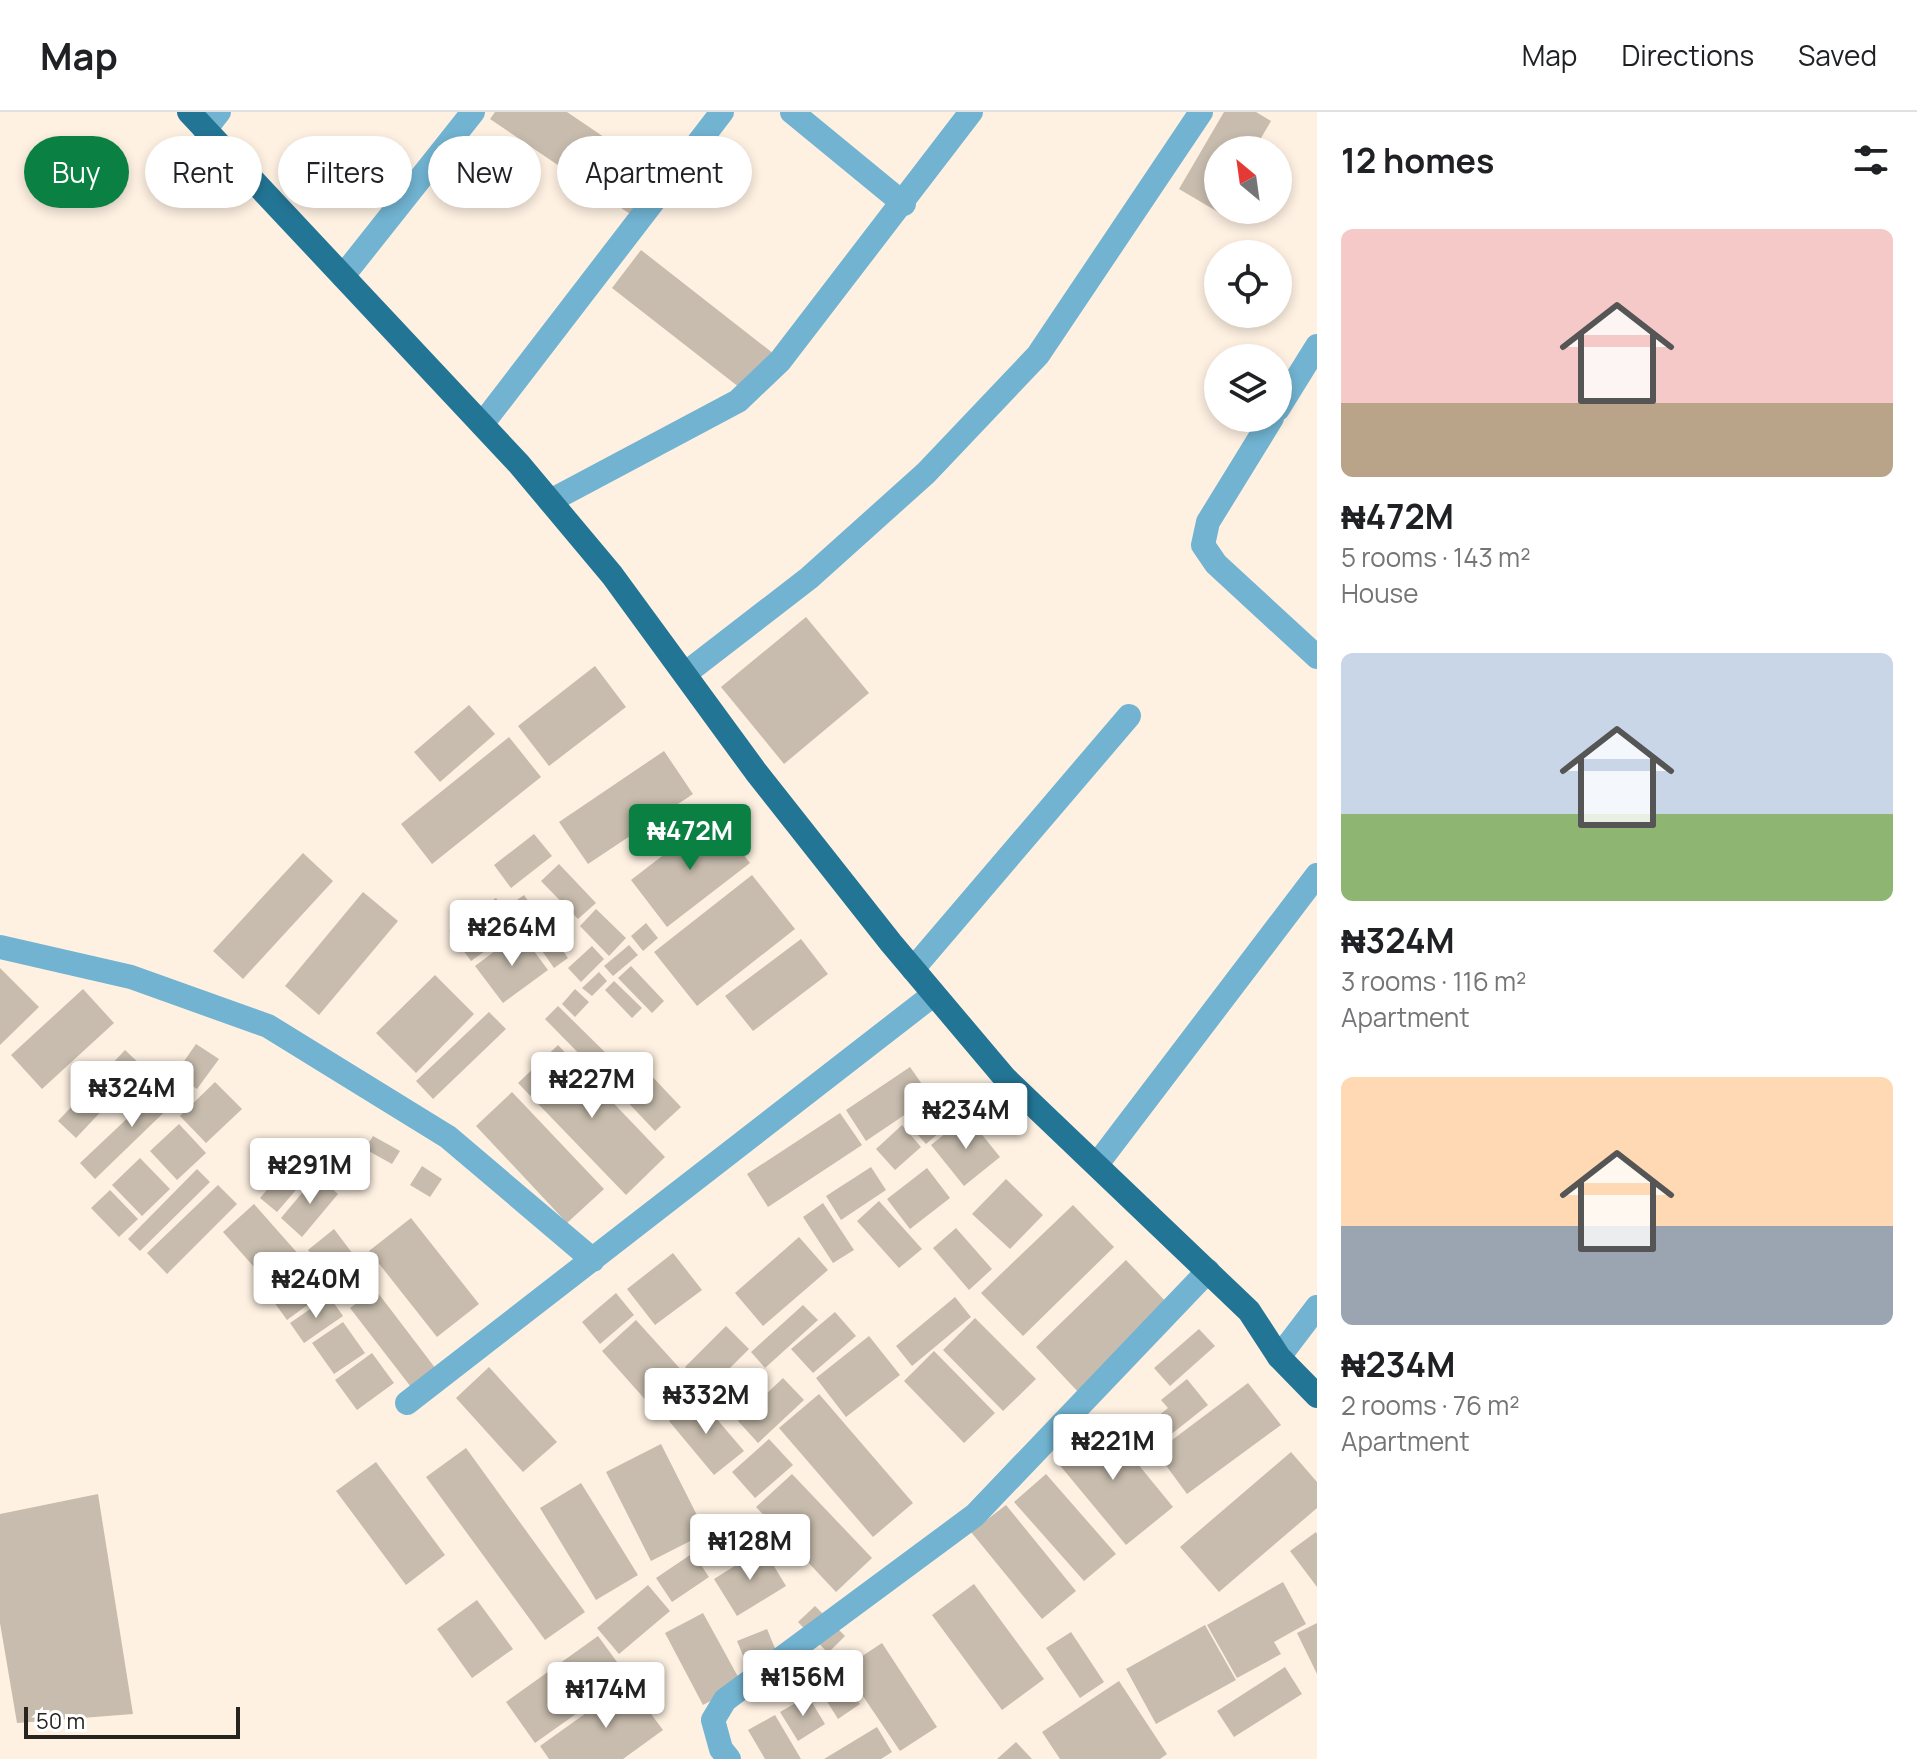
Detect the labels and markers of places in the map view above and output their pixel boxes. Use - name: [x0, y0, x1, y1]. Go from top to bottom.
- pin: ₦472M: [634, 804, 746, 872]
- pin: ₦264M: [456, 900, 568, 968]
- pin: ₦227M: [536, 1052, 648, 1120]
- pin: ₦324M: [76, 1061, 188, 1129]
- pin: ₦234M: [910, 1083, 1022, 1151]
- pin: ₦291M: [254, 1138, 366, 1206]
- pin: ₦240M: [260, 1252, 372, 1320]
- pin: ₦332M: [650, 1368, 762, 1436]
- pin: ₦221M: [1057, 1414, 1169, 1482]
- pin: ₦128M: [694, 1514, 806, 1582]
- pin: ₦156M: [747, 1650, 859, 1718]
- pin: ₦174M: [550, 1662, 662, 1730]

